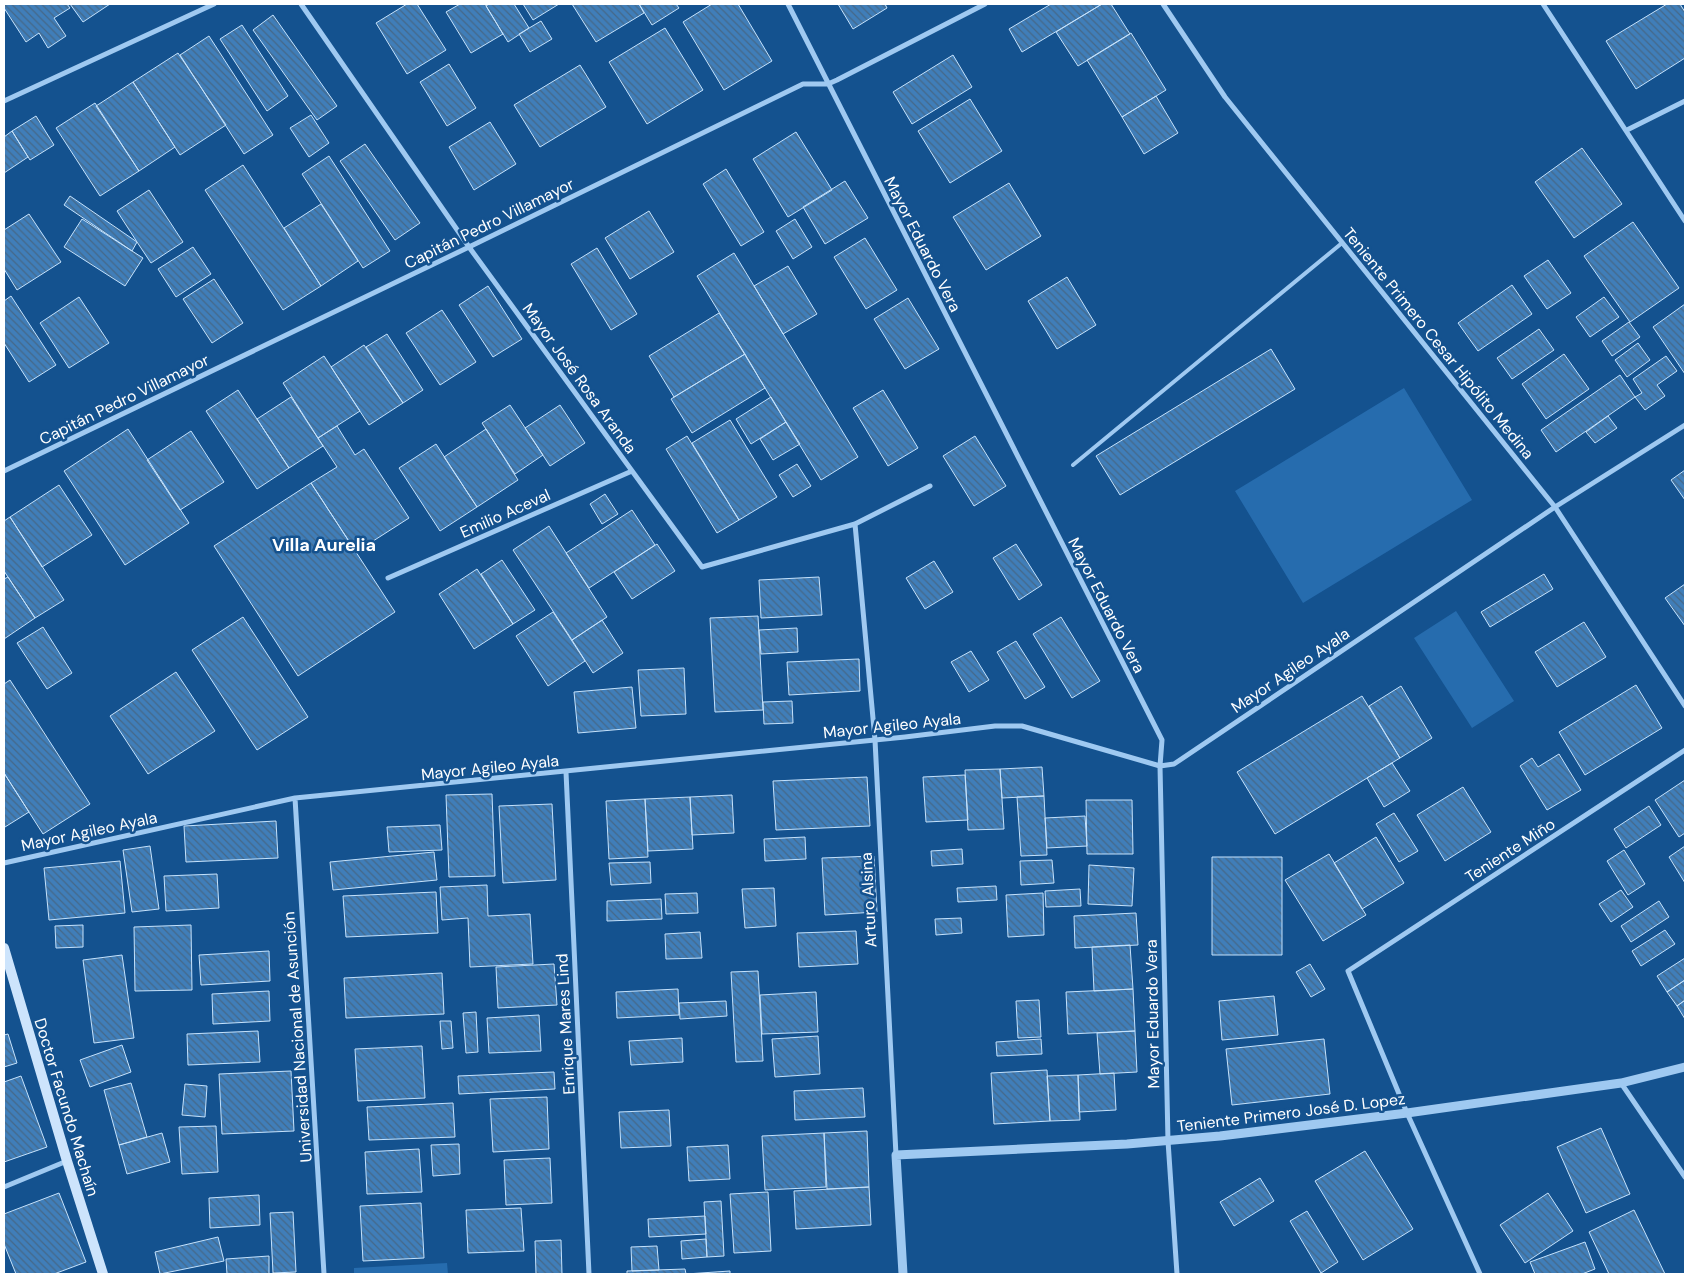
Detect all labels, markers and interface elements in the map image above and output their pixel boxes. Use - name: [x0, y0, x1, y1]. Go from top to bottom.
- street label: Capitán Pedro Villamayor: [401, 173, 578, 274]
- street label: Mayor Eduardo Vera: [879, 173, 966, 316]
- street label: Teniente Primero Cesar Hipólito Medina: [1338, 223, 1539, 463]
- street label: Mayor José Rosa Aranda: [518, 299, 641, 458]
- street label: Capitán Pedro Villamayor: [36, 349, 213, 450]
- street label: Emilio Aceval: [457, 484, 554, 543]
- district label: Villa Aurelia: [272, 533, 376, 557]
- street label: Mayor Eduardo Vera: [1063, 534, 1150, 677]
- street label: Mayor Agileo Ayala: [1227, 623, 1354, 718]
- street label: Mayor Agileo Ayala: [822, 708, 962, 743]
- street label: Mayor Agileo Ayala: [420, 750, 560, 785]
- street label: Mayor Agileo Ayala: [19, 807, 159, 856]
- street label: Teniente Miño: [1461, 813, 1559, 887]
- street label: Arturo Alsina: [856, 852, 881, 948]
- street label: Universidad Nacional de Asunción: [278, 911, 317, 1163]
- street label: Mayor Eduardo Vera: [1141, 939, 1164, 1089]
- street label: Enrique Mares Lind: [551, 953, 580, 1095]
- street label: Doctor Facundo Machaín: [29, 1016, 104, 1199]
- street label: Teniente Primero José D. Lopez: [1176, 1088, 1406, 1137]

